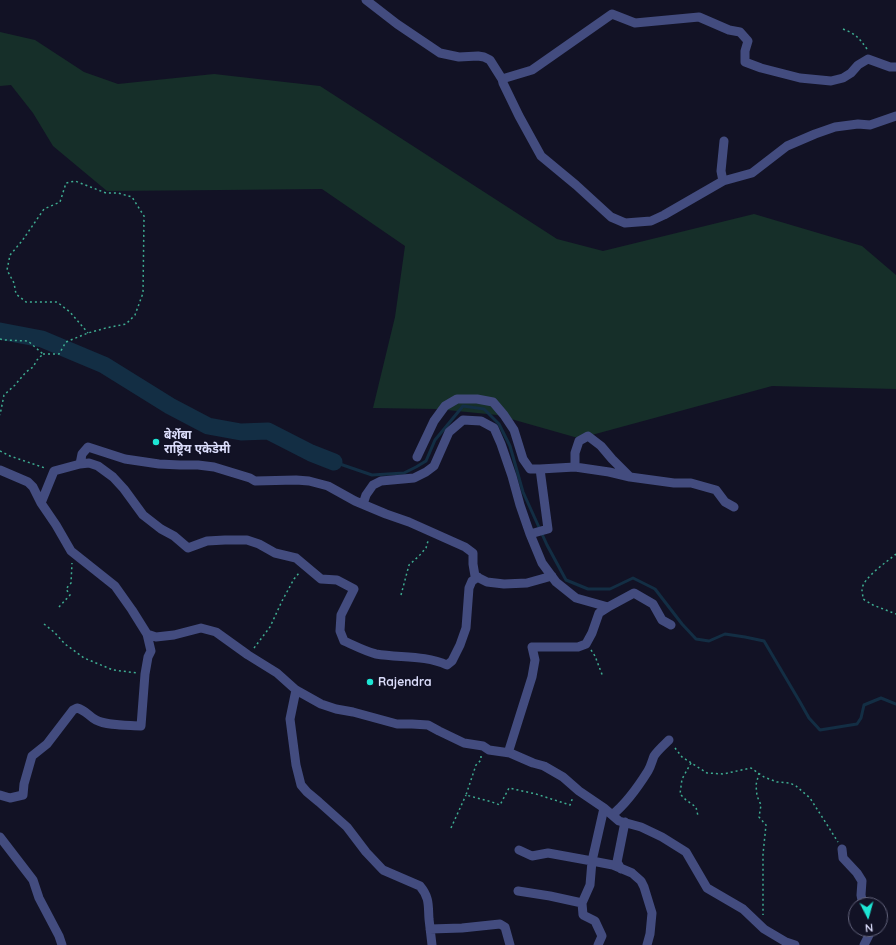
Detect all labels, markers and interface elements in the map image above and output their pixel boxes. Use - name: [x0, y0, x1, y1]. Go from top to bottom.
- place label: बेर्शेबा राष्ट्रिय एकेडेमी: [164, 428, 230, 456]
- marker: बेर्शेबा राष्ट्रिय एकेडेमी: [151, 437, 161, 447]
- place label: Rajendra: [378, 675, 431, 689]
- marker: Rajendra: [365, 677, 375, 687]
- north arrow: [848, 897, 888, 937]
- text: N: [864, 921, 874, 935]

